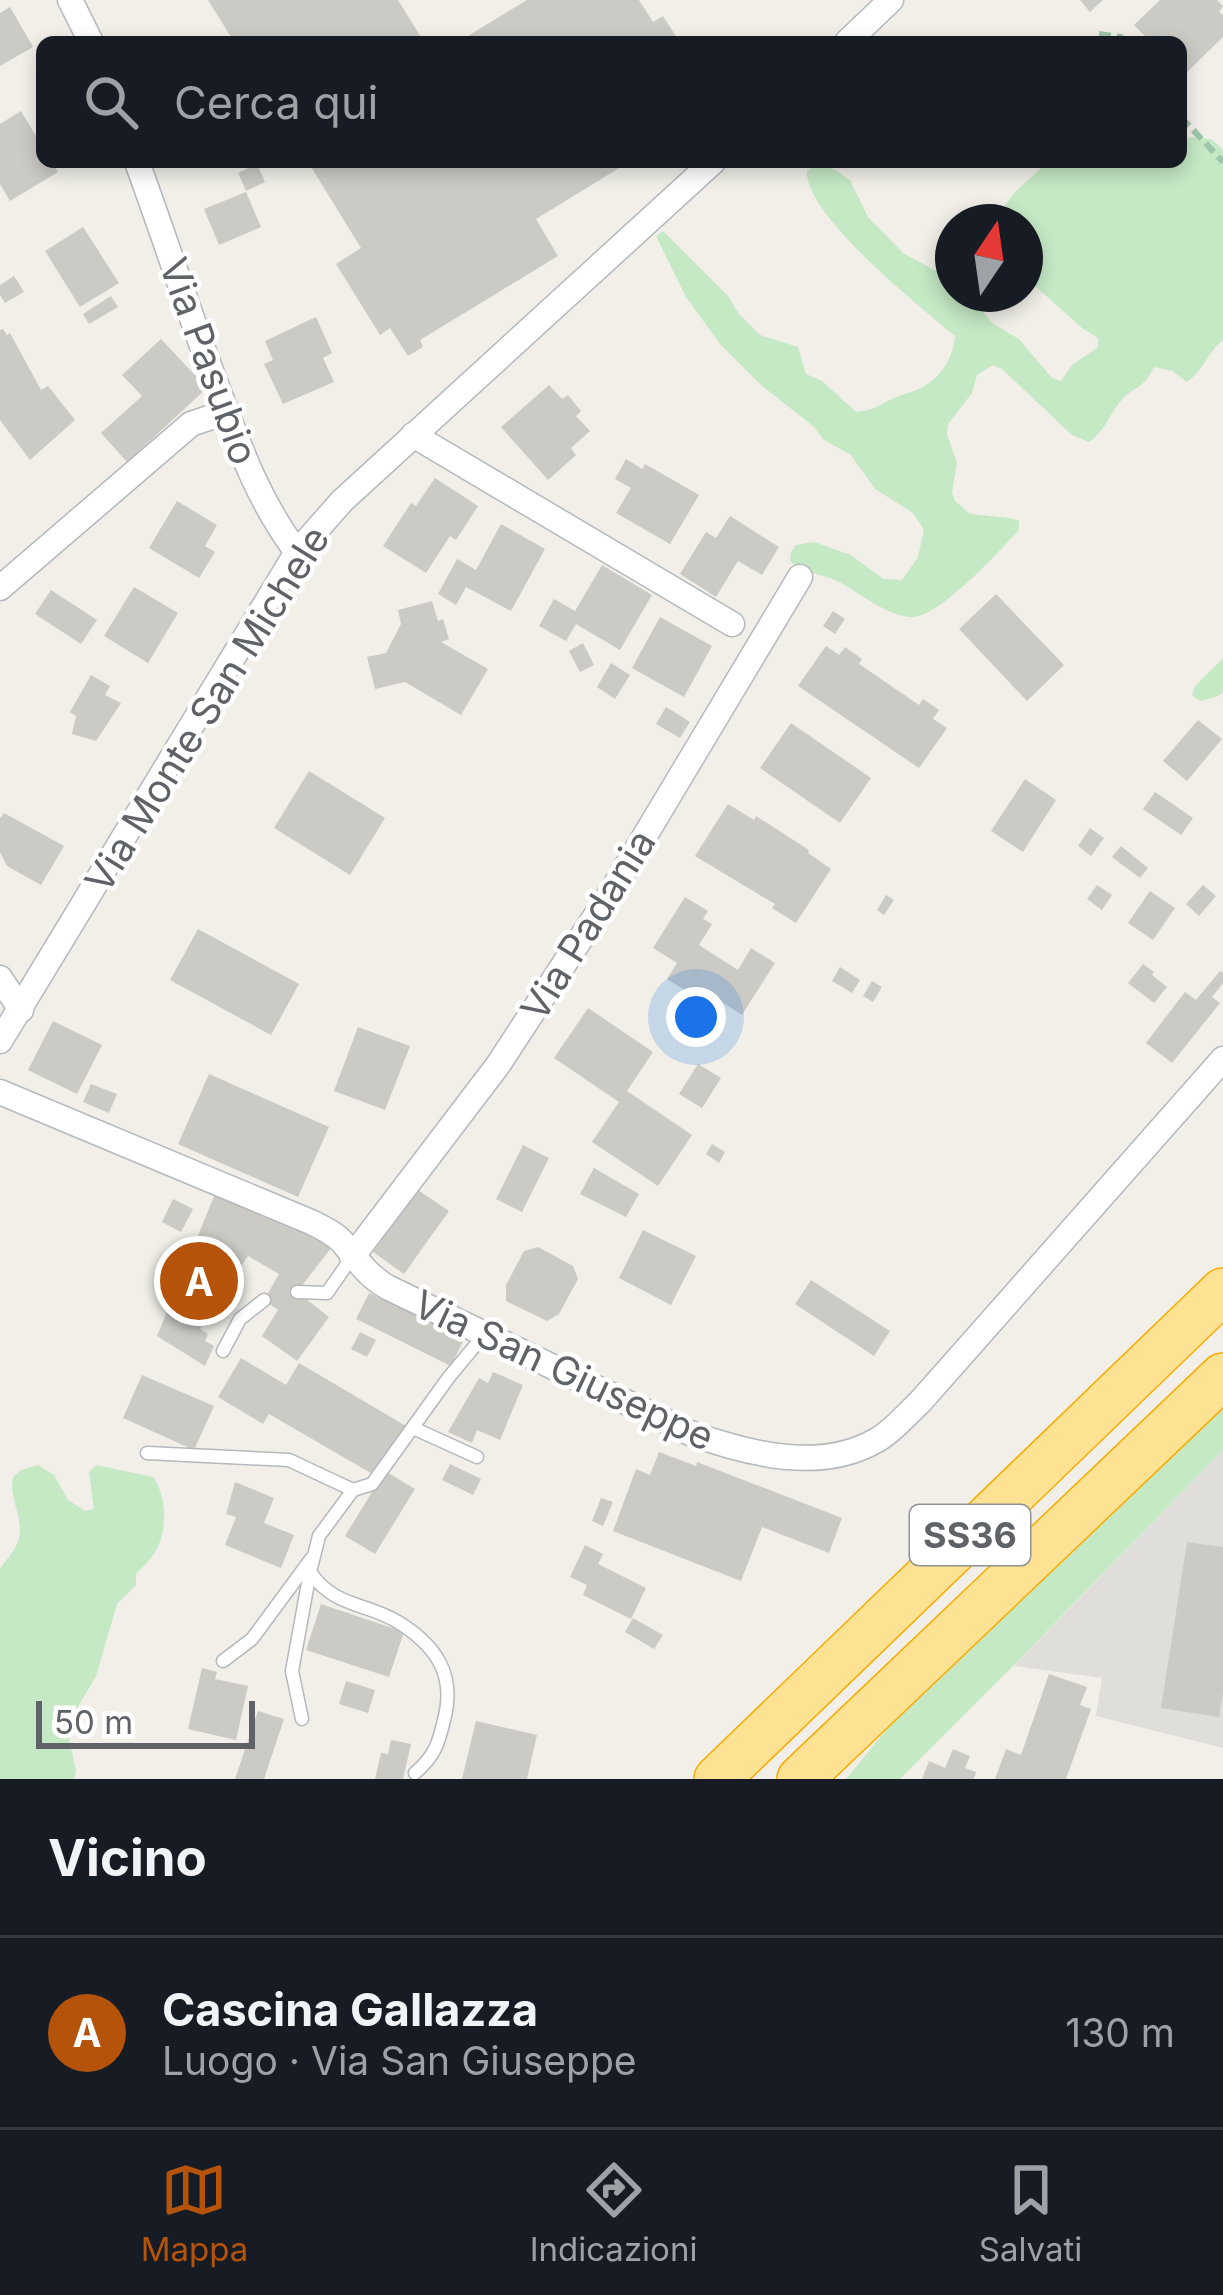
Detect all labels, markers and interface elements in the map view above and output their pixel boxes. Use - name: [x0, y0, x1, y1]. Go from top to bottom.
- search box: [36, 36, 1187, 168]
- icon: search: [78, 69, 144, 135]
- text: Cerca qui: [174, 75, 378, 130]
- north arrow: [935, 204, 1043, 312]
- street label: Via Pasubio: [150, 251, 269, 471]
- street label: Via Monte San Michele: [75, 517, 339, 900]
- street label: Via Padania: [510, 821, 665, 1029]
- your location: [666, 987, 726, 1047]
- pin: A: [160, 1236, 238, 1326]
- street label: Via San Giuseppe: [407, 1279, 722, 1460]
- road number: SS36: [910, 1505, 1030, 1565]
- scale bar: [36, 1695, 255, 1748]
- text: 50 m: [54, 1702, 133, 1742]
- text: Vicino: [48, 1827, 207, 1888]
- text: Cascina Gallazza: [162, 1982, 538, 2037]
- text: A: [72, 2009, 102, 2056]
- text: 130 m: [1065, 2009, 1175, 2056]
- text: Luogo · Via San Giuseppe: [162, 2037, 637, 2084]
- tab: Mappa: [141, 2157, 248, 2269]
- tab: Indicazioni: [530, 2157, 697, 2269]
- tab: Salvati: [979, 2157, 1082, 2269]

